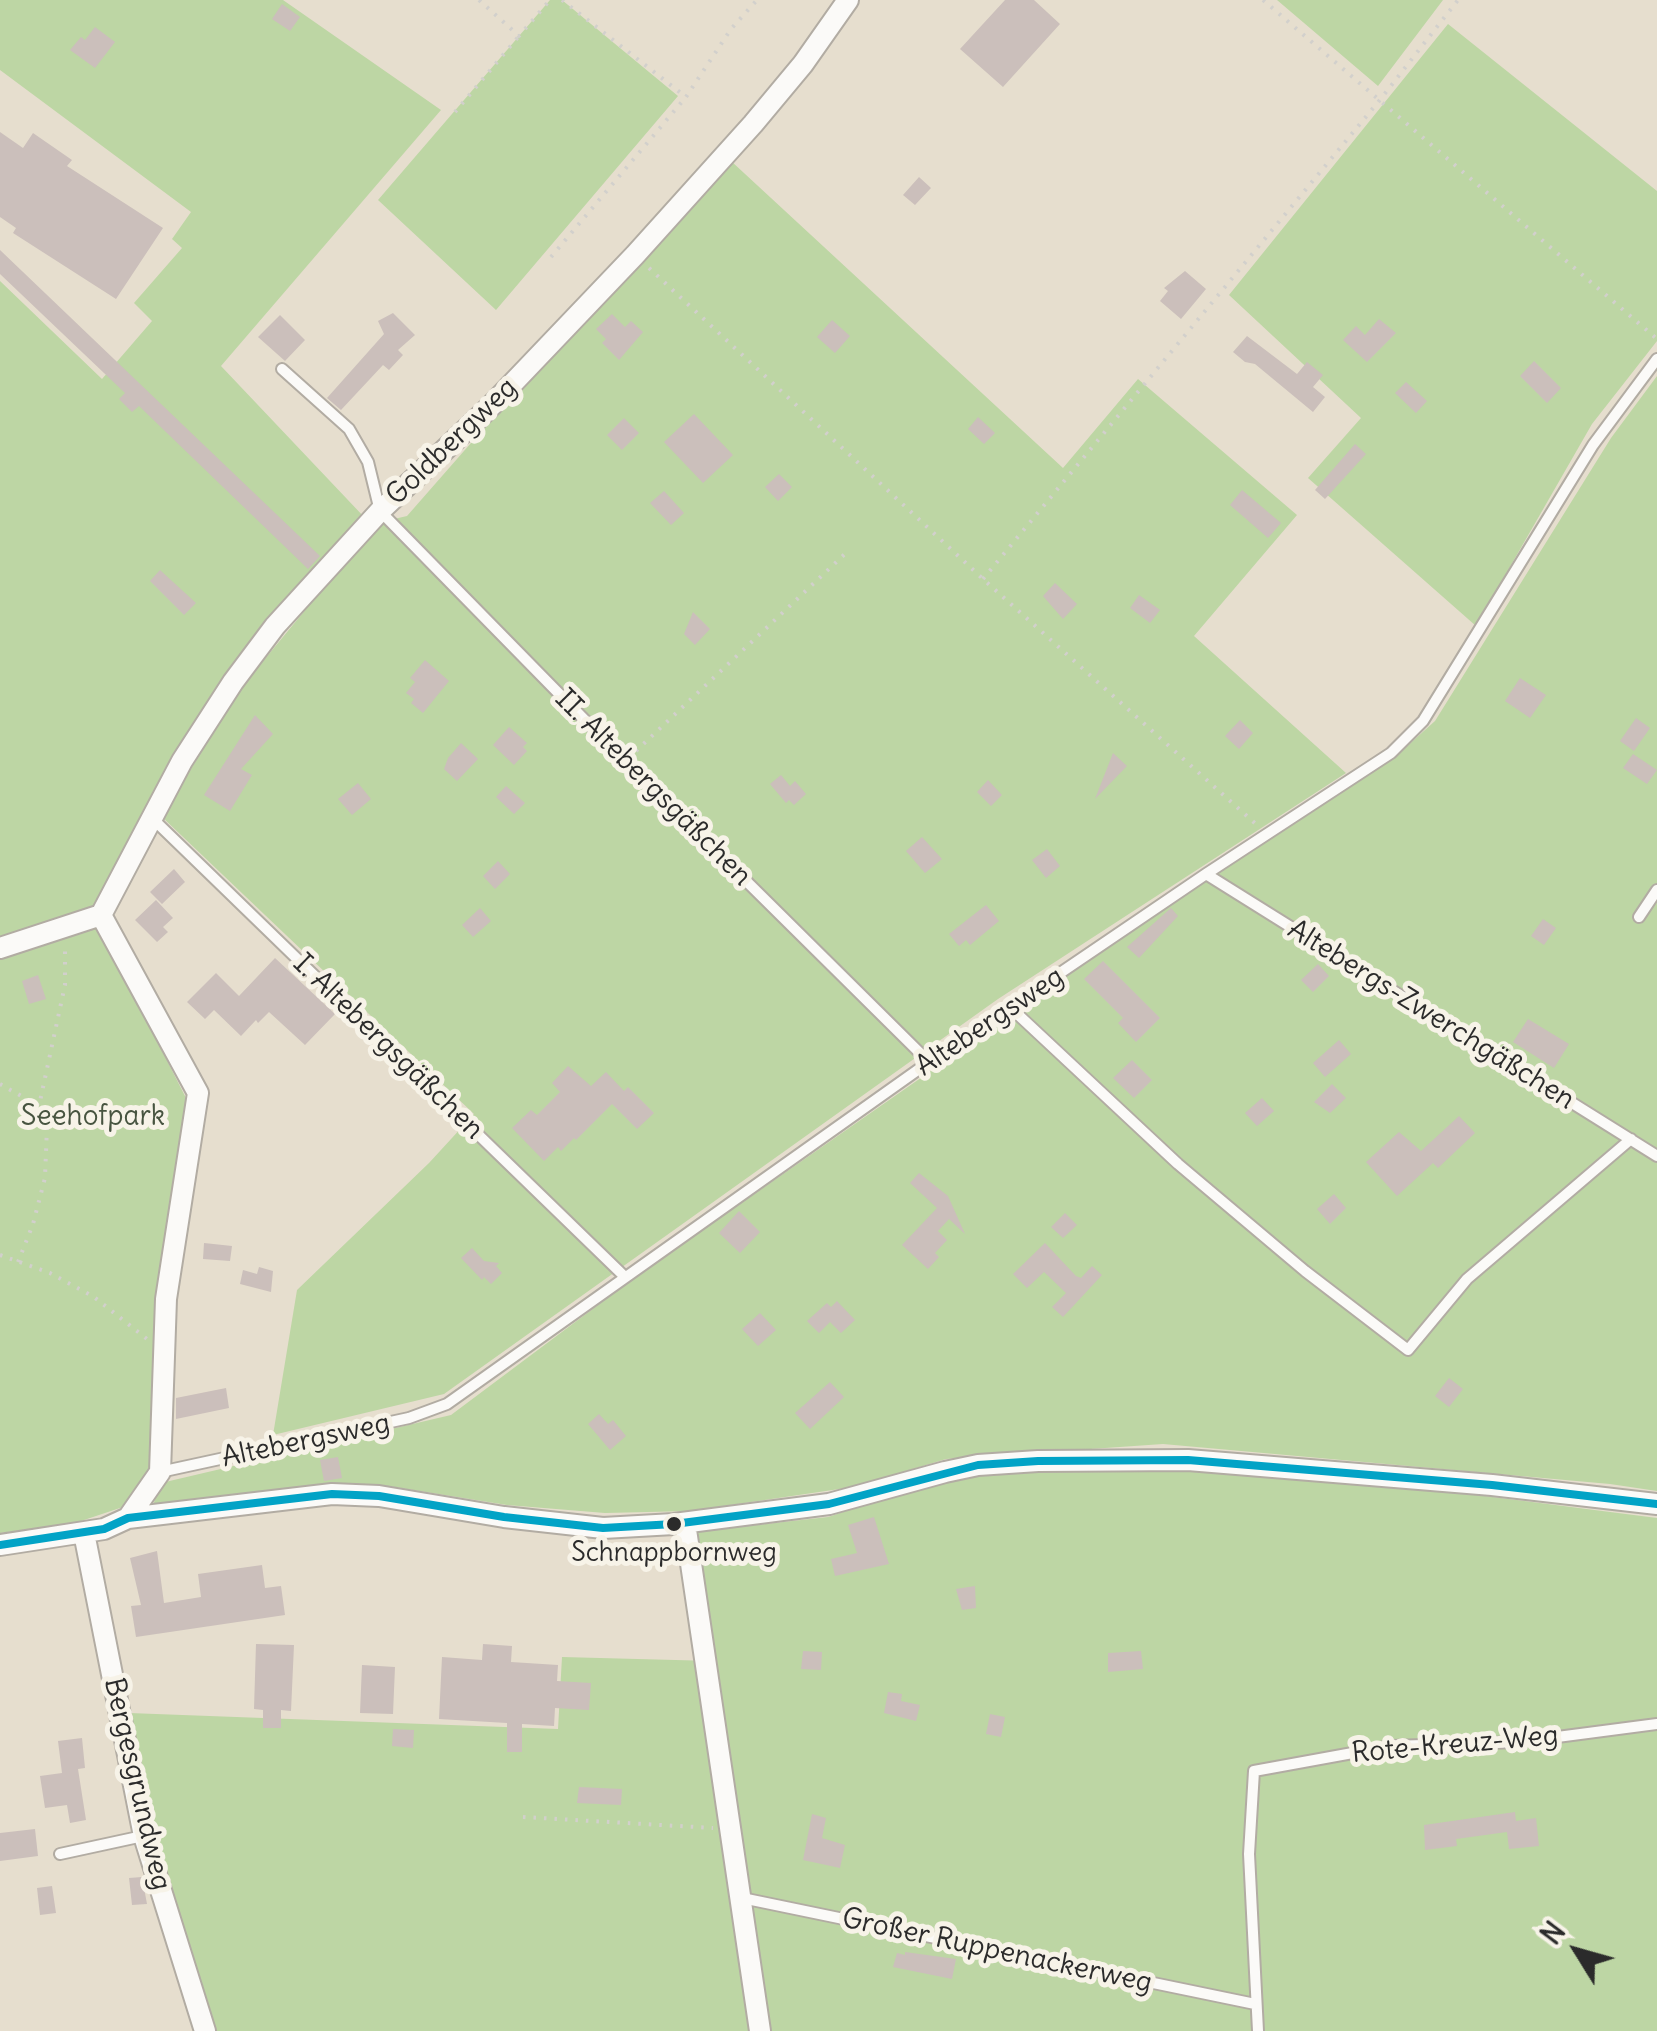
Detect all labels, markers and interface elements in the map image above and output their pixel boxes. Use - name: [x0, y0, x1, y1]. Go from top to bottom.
- street label: Goldbergweg: [380, 371, 524, 513]
- street label: II. Altebergsgäßchen: [548, 683, 758, 893]
- street label: Altebergs-Zwerchgäßchen: [1281, 913, 1581, 1117]
- street label: I. Altebergsgäßchen: [286, 947, 490, 1147]
- street label: Altebergsweg: [910, 960, 1070, 1084]
- park label: Seehofpark: [21, 1100, 165, 1134]
- street label: Altebergsweg: [219, 1407, 393, 1475]
- marker: Schnappbornweg: [664, 1514, 684, 1534]
- place label: Schnappbornweg: [571, 1538, 777, 1570]
- street label: Bergesgrundweg: [96, 1675, 178, 1893]
- street label: Rote-Kreuz-Weg: [1350, 1719, 1560, 1771]
- north arrow: [1527, 1901, 1627, 2001]
- street label: Großer Ruppenackerweg: [839, 1902, 1155, 2000]
- text: N: [1533, 1914, 1573, 1952]

